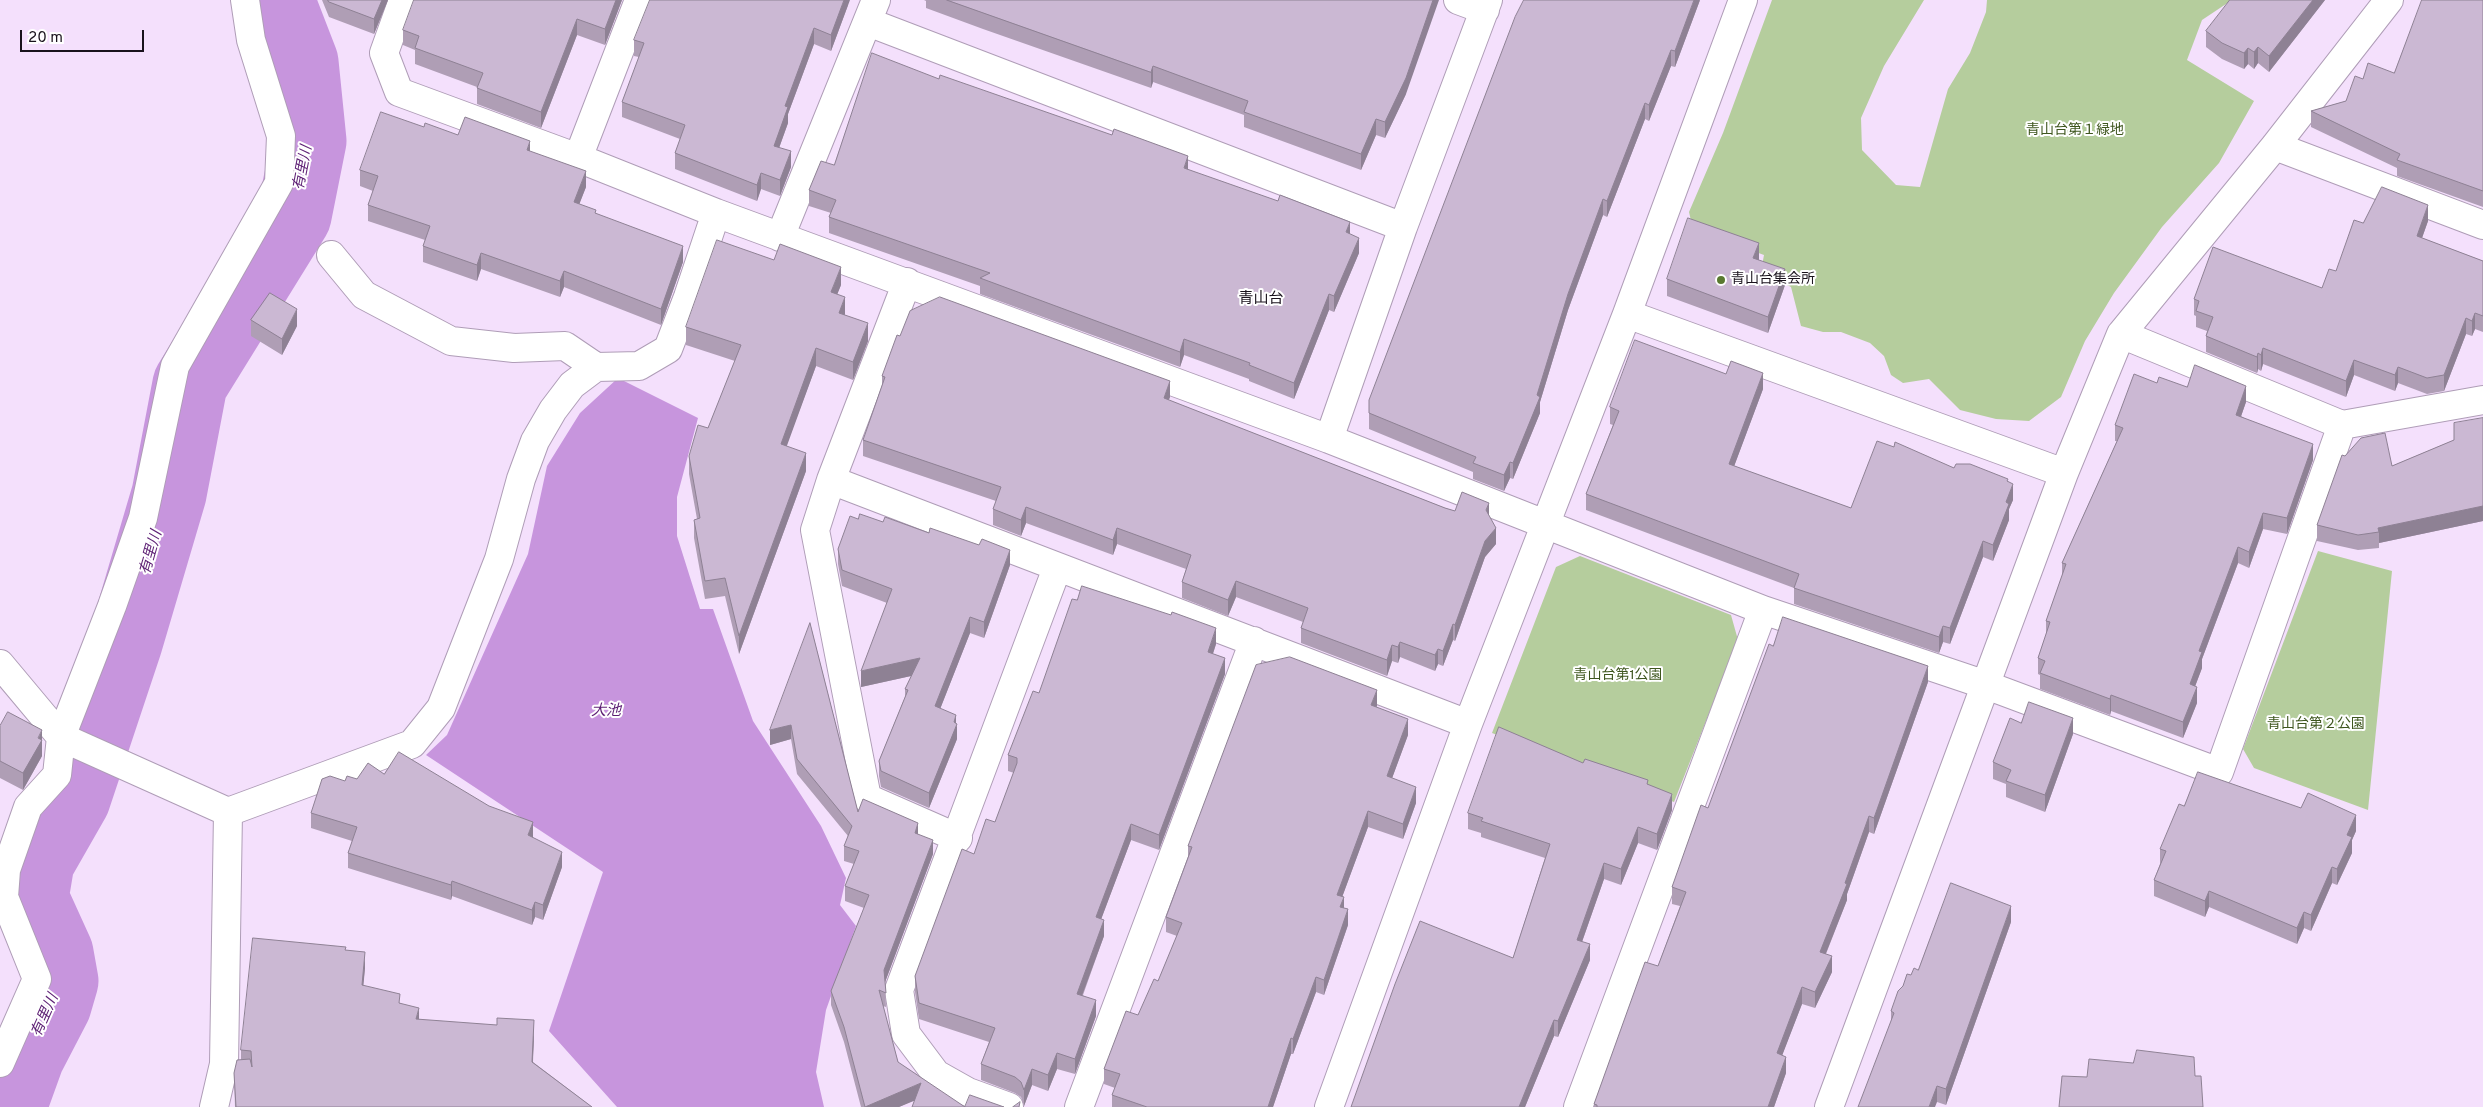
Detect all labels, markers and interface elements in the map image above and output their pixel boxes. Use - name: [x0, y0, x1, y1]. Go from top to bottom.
- scale bar: [22, 20, 146, 52]
- text: 20 m: [28, 29, 63, 48]
- park label: 青山台第１緑地: [2026, 123, 2124, 139]
- water label: 有里川: [291, 144, 317, 192]
- place label: 青山台集会所: [1731, 272, 1815, 288]
- marker: 青山台集会所: [1715, 274, 1727, 286]
- district label: 青山台: [1239, 291, 1283, 309]
- water label: 有里川: [137, 529, 167, 577]
- park label: 青山台第1公園: [1573, 668, 1663, 684]
- water label: 大池: [591, 703, 621, 721]
- park label: 青山台第２公園: [2267, 717, 2365, 733]
- water label: 有里川: [29, 992, 63, 1040]

